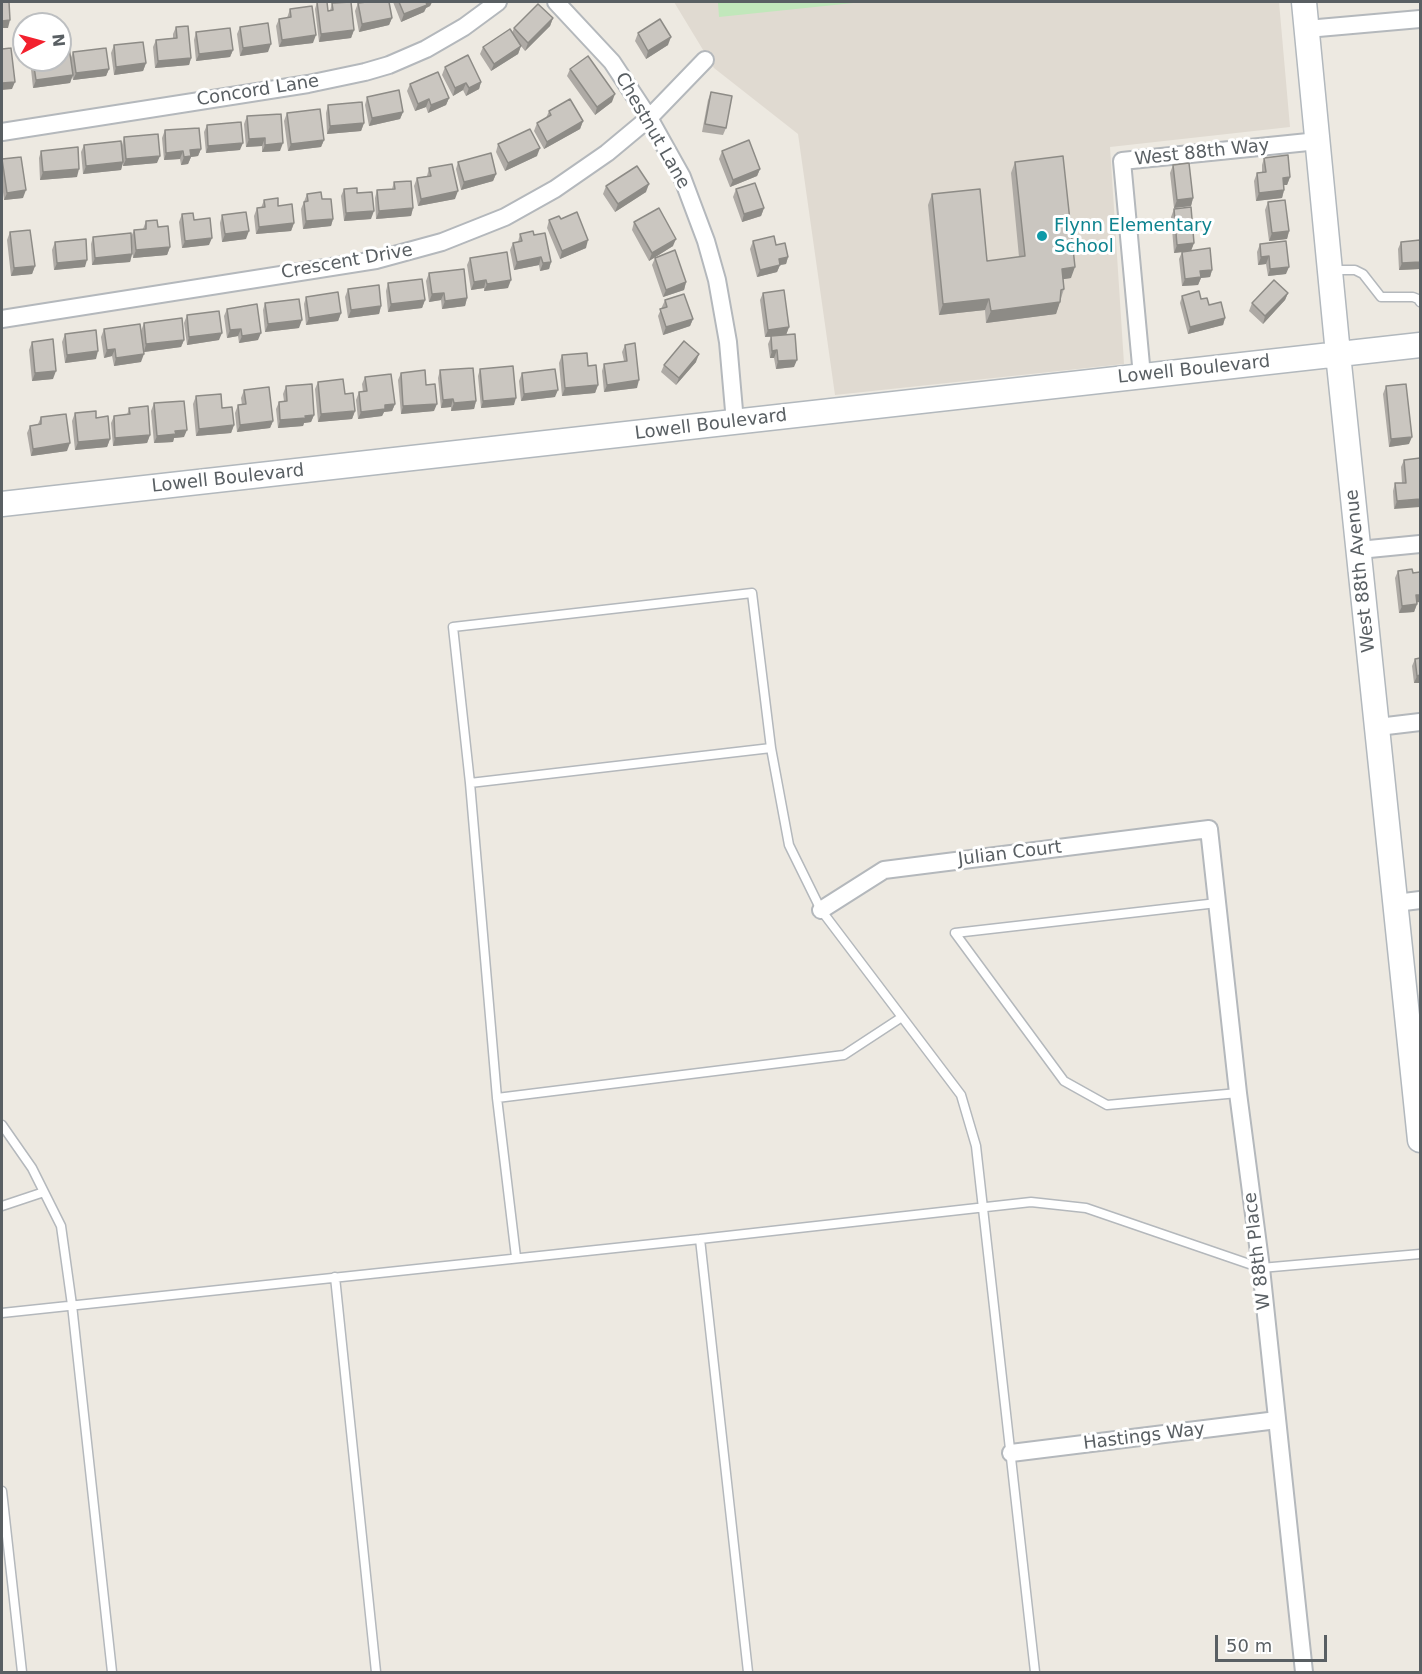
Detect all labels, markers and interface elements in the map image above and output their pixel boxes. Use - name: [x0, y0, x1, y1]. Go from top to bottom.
- north arrow: [12, 12, 72, 72]
- text: N: [48, 33, 69, 48]
- street label: Chestnut Lane: [610, 69, 694, 193]
- street label: Concord Lane: [195, 71, 321, 111]
- street label: West 88th Way: [1134, 135, 1270, 171]
- place label: Flynn Elementary School: [1054, 215, 1212, 258]
- marker: Flynn Elementary School: [1035, 229, 1049, 243]
- street label: Crescent Drive: [280, 240, 414, 284]
- street label: Lowell Boulevard: [1117, 351, 1271, 389]
- street label: Lowell Boulevard: [634, 405, 788, 445]
- street label: Lowell Boulevard: [151, 460, 305, 498]
- street label: West 88th Avenue: [1342, 488, 1380, 654]
- street label: Julian Court: [957, 837, 1063, 871]
- street label: W 88th Place: [1240, 1191, 1276, 1311]
- street label: Hastings Way: [1082, 1419, 1206, 1455]
- scale bar: [1218, 1623, 1330, 1661]
- text: 50 m: [1226, 1635, 1272, 1656]

